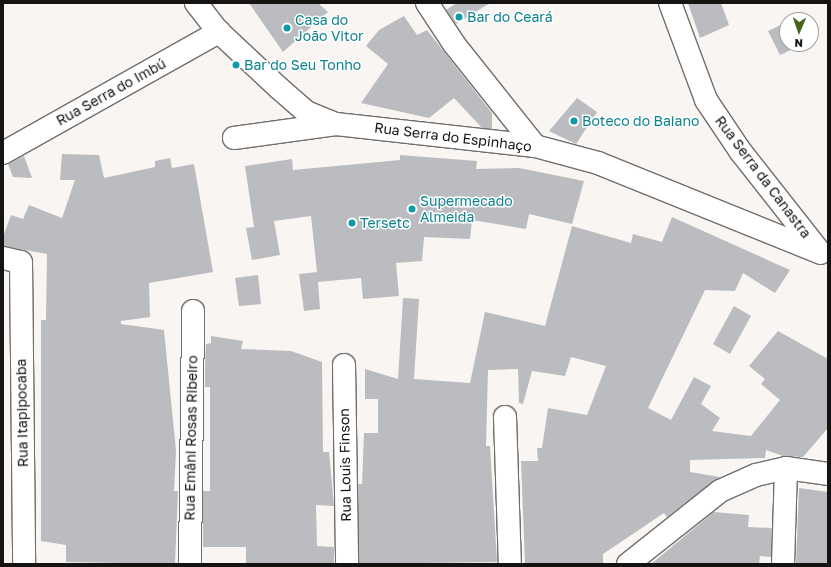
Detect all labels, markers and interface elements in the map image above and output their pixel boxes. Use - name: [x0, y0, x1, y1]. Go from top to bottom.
- place label: Bar do Ceará: [467, 9, 553, 25]
- place label: Casa do João Vitor: [295, 12, 364, 44]
- marker: Bar do Ceará: [454, 12, 464, 22]
- north arrow: [779, 12, 819, 52]
- marker: Casa do João Vitor: [282, 23, 292, 33]
- text: N: [794, 37, 803, 50]
- street label: Rua Serra do Imbú: [53, 55, 169, 129]
- place label: Bar do Seu Tonho: [244, 57, 361, 73]
- marker: Bar do Seu Tonho: [231, 60, 241, 70]
- place label: Boteco do Baiano: [582, 113, 700, 129]
- street label: Rua Serra da Canastra: [712, 113, 814, 241]
- marker: Boteco do Baiano: [569, 116, 579, 126]
- street label: Rua Serra do Espinhaço: [373, 119, 533, 155]
- place label: Supermecado Almeida: [420, 193, 513, 226]
- marker: Supermecado Almeida: [407, 204, 417, 214]
- place label: Tersetc: [360, 215, 410, 231]
- marker: Tersetc: [347, 218, 357, 228]
- street label: Rua Emâni Rosas Ribeiro: [181, 355, 201, 521]
- street label: Rua Itapipocaba: [13, 359, 31, 467]
- street label: Rua Louis Finson: [336, 408, 354, 522]

